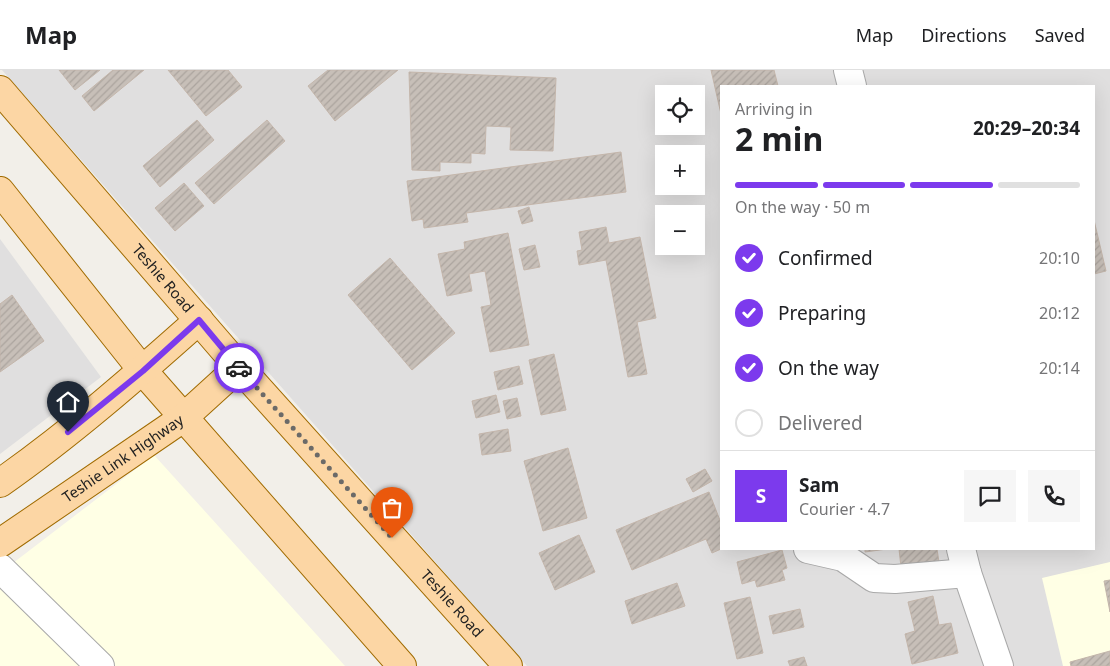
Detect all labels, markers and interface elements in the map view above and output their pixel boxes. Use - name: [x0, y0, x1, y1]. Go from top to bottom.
- text: Map: [25, 18, 77, 51]
- text: Map: [856, 23, 893, 47]
- text: Directions: [921, 23, 1007, 47]
- text: Saved: [1035, 23, 1085, 47]
- map controls: [655, 85, 705, 255]
- button: locate: [655, 85, 705, 135]
- text: Arriving in: [735, 98, 813, 120]
- text: 20:29–20:34: [973, 115, 1080, 141]
- text: 2 min: [735, 117, 823, 160]
- button: +: [655, 145, 705, 195]
- text: On the way · 50 m: [735, 196, 870, 218]
- button: −: [655, 205, 705, 255]
- street label: Teshie Road: [128, 239, 199, 316]
- icon: check: [735, 244, 763, 272]
- text: Confirmed: [778, 245, 873, 271]
- text: 20:10: [1039, 247, 1080, 269]
- icon: check: [735, 299, 763, 327]
- text: Preparing: [778, 300, 866, 326]
- text: 20:12: [1039, 302, 1080, 324]
- courier: [214, 343, 264, 393]
- icon: car: [225, 354, 253, 382]
- icon: check: [735, 354, 763, 382]
- text: On the way: [778, 355, 879, 381]
- text: 20:14: [1039, 357, 1080, 379]
- pin: [47, 381, 89, 432]
- icon: home: [54, 388, 82, 416]
- street label: Teshie Link Highway: [58, 409, 187, 507]
- text: Delivered: [778, 410, 863, 436]
- button: chat: [964, 470, 1016, 522]
- button: phone: [1028, 470, 1080, 522]
- text: Sam: [799, 472, 839, 498]
- text: S: [756, 483, 766, 509]
- pin: [371, 487, 413, 538]
- icon: bag: [378, 494, 406, 522]
- text: Courier · 4.7: [799, 498, 890, 520]
- street label: Teshie Road: [417, 565, 488, 641]

